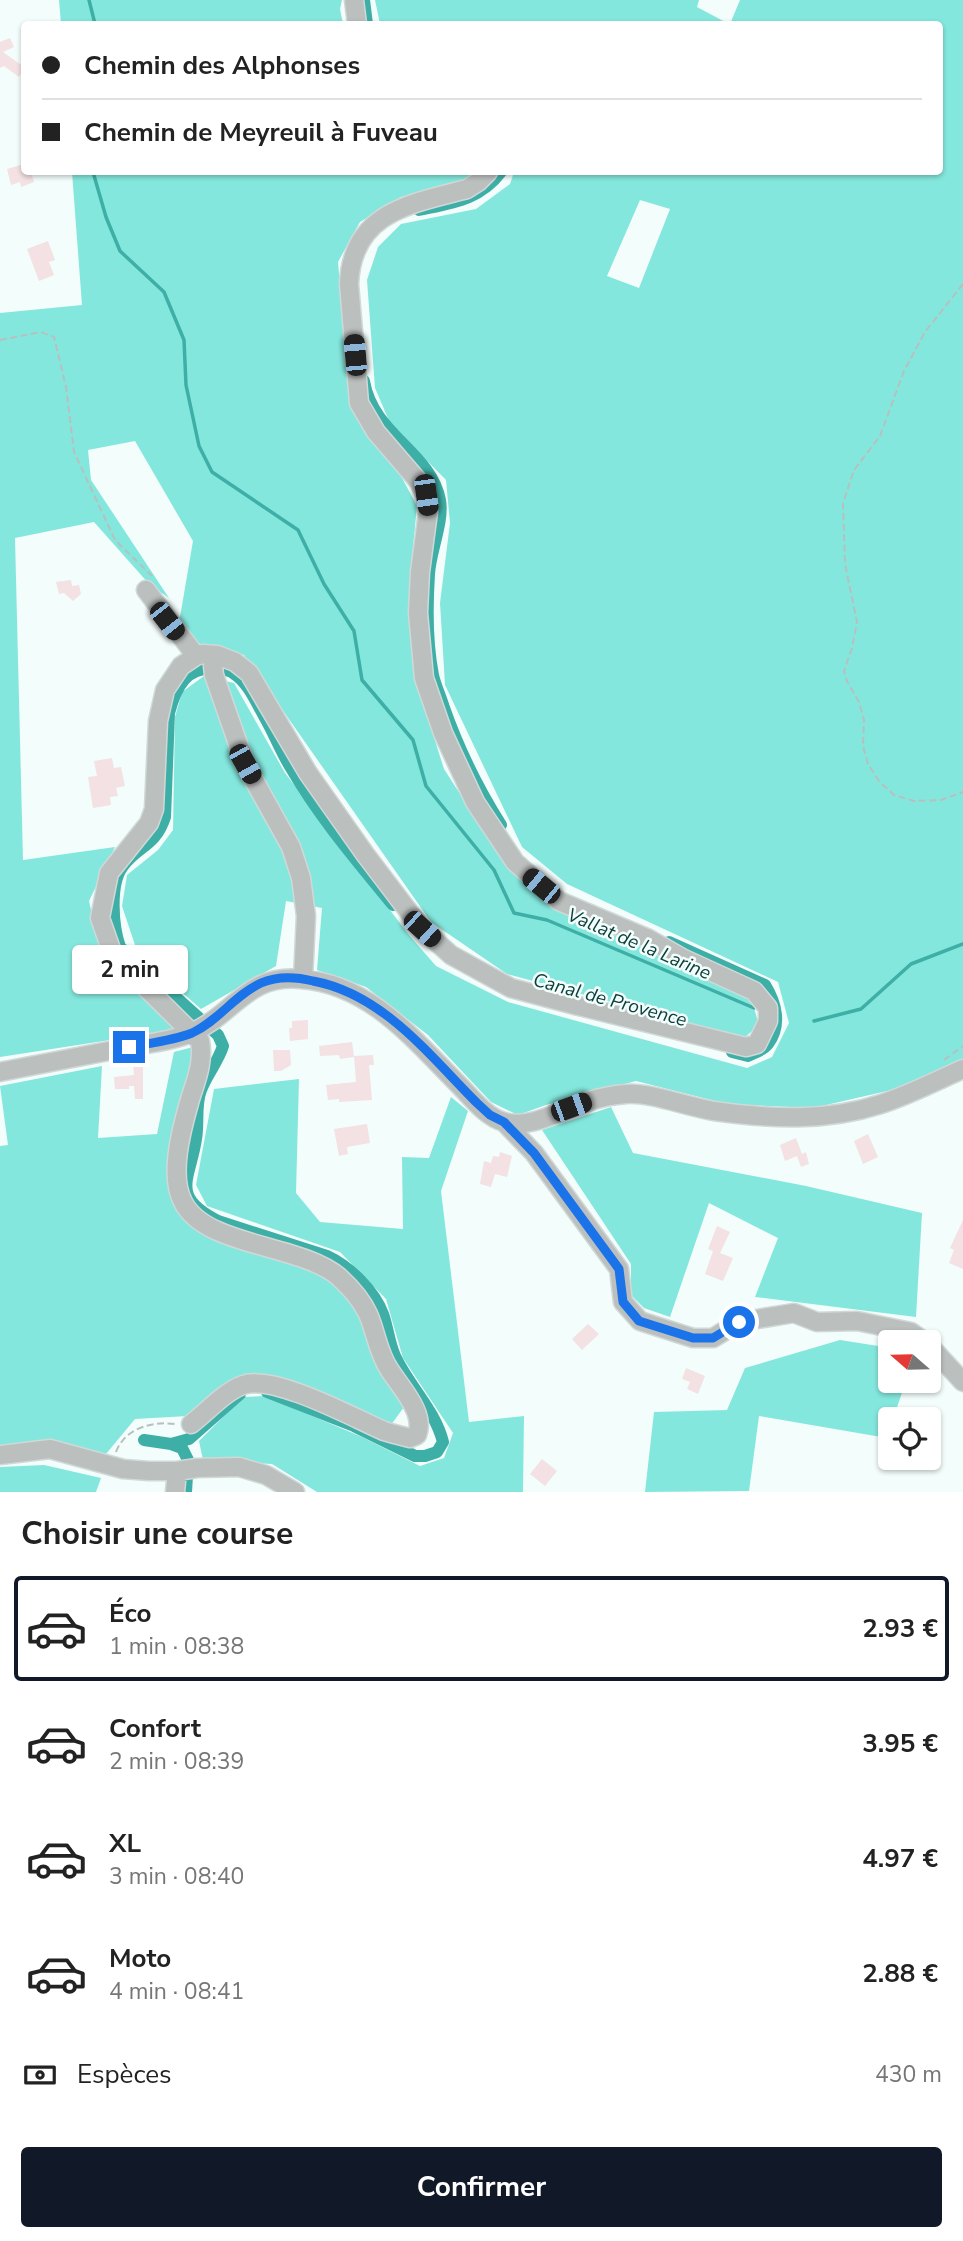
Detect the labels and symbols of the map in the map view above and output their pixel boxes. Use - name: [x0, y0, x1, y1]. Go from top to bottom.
- car: [343, 333, 368, 377]
- car: [413, 473, 440, 517]
- car: [146, 598, 189, 644]
- car: [226, 741, 265, 787]
- car: [519, 865, 564, 907]
- water label: Vallat de la Larine: [563, 902, 715, 986]
- car: [400, 907, 445, 951]
- callout: 2 min: [71, 946, 187, 995]
- water label: Canal de Provence: [530, 967, 690, 1033]
- route end: [113, 1031, 145, 1063]
- car: [548, 1090, 595, 1124]
- route start: [723, 1306, 755, 1338]
- north arrow: [878, 1330, 942, 1393]

